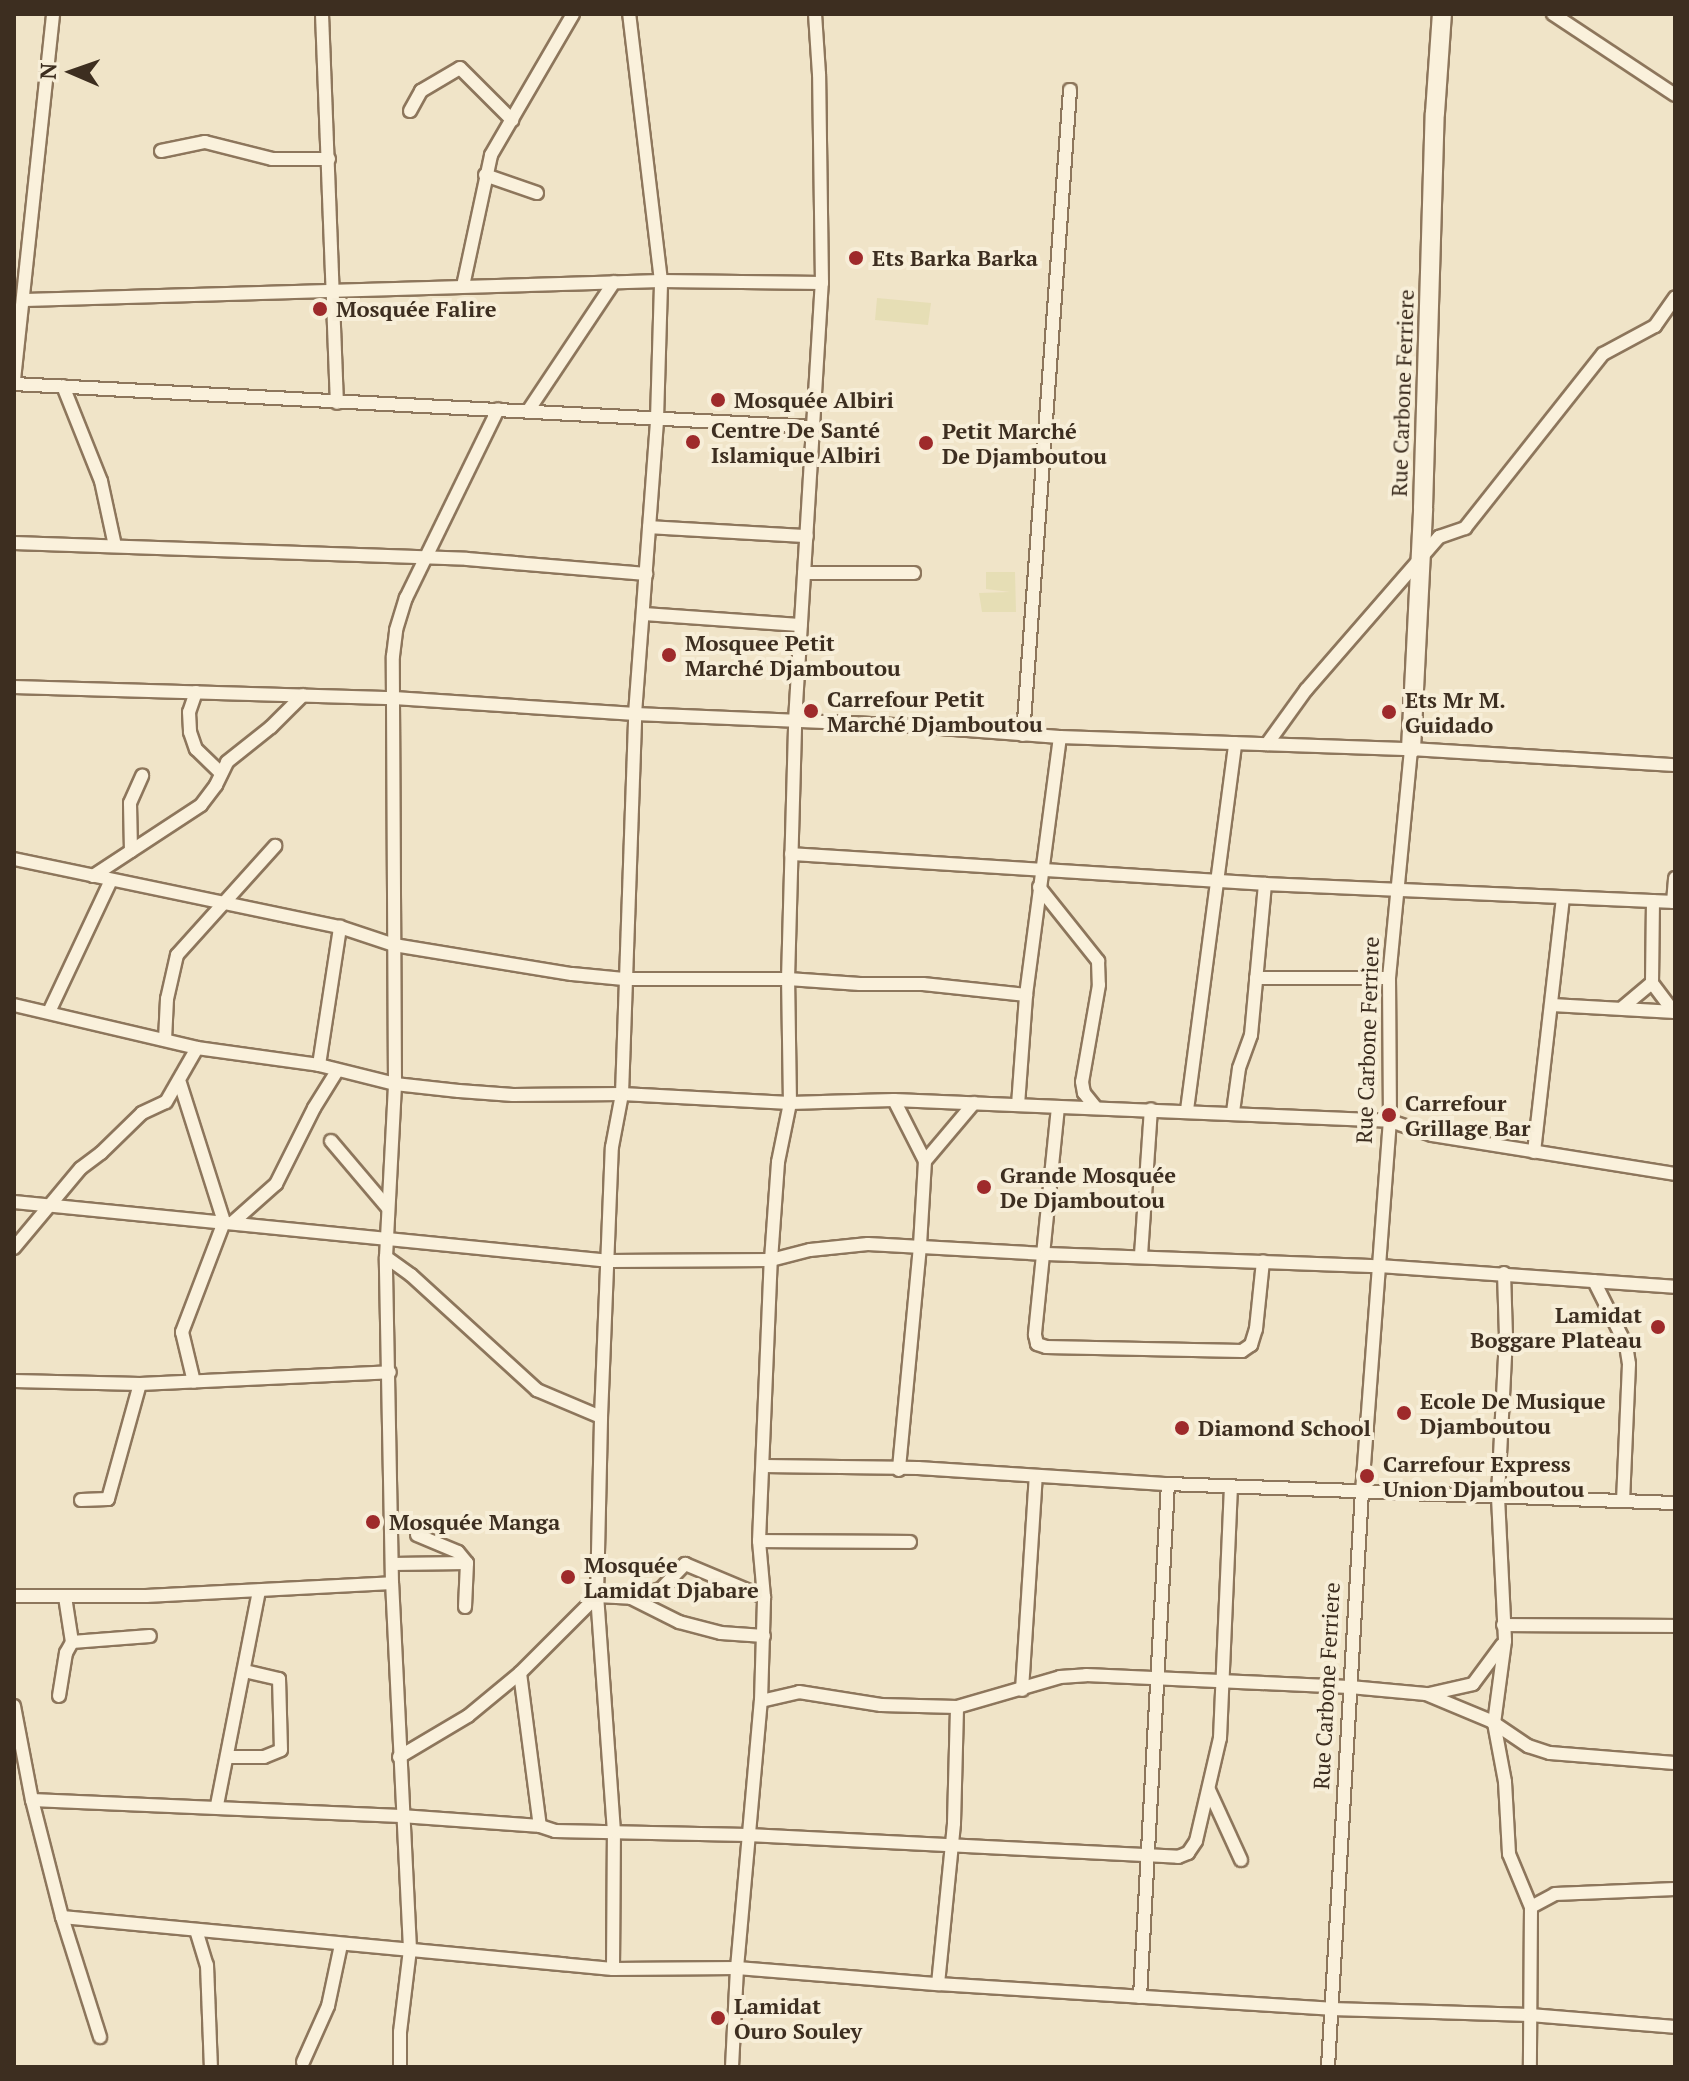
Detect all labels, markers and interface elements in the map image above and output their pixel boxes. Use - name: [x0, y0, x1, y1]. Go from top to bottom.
- north arrow: [32, 32, 112, 112]
- text: N: [33, 62, 62, 80]
- place label: Ets Barka Barka: [872, 245, 1038, 271]
- marker: Ets Barka Barka: [847, 249, 865, 267]
- street label: Rue Carbone Ferriere: [1385, 289, 1419, 497]
- place label: Mosquée Falire: [336, 296, 496, 322]
- marker: Mosquée Falire: [311, 300, 329, 318]
- place label: Mosquée Albiri: [734, 387, 894, 413]
- marker: Mosquée Albiri: [709, 391, 727, 409]
- place label: Centre De Santé Islamique Albiri: [711, 416, 881, 468]
- place label: Petit Marché De Djamboutou: [942, 417, 1107, 468]
- marker: Centre De Santé Islamique Albiri: [682, 431, 704, 453]
- marker: Petit Marché De Djamboutou: [917, 434, 935, 452]
- place label: Mosquee Petit Marché Djamboutou: [685, 629, 901, 680]
- marker: Mosquee Petit Marché Djamboutou: [660, 646, 678, 664]
- place label: Carrefour Petit Marché Djamboutou: [827, 685, 1043, 736]
- place label: Ets Mr M. Guidado: [1405, 686, 1506, 738]
- marker: Carrefour Petit Marché Djamboutou: [802, 702, 820, 720]
- marker: Ets Mr M. Guidado: [1380, 703, 1398, 721]
- street label: Rue Carbone Ferriere: [1350, 936, 1384, 1144]
- place label: Carrefour Grillage Bar: [1405, 1089, 1530, 1140]
- marker: Carrefour Grillage Bar: [1380, 1106, 1398, 1124]
- place label: Grande Mosquée De Djamboutou: [1000, 1161, 1176, 1212]
- marker: Grande Mosquée De Djamboutou: [975, 1178, 993, 1196]
- place label: Lamidat Boggare Plateau: [1470, 1301, 1642, 1352]
- marker: Lamidat Boggare Plateau: [1649, 1318, 1667, 1336]
- place label: Ecole De Musique Djamboutou: [1420, 1387, 1606, 1438]
- marker: Ecole De Musique Djamboutou: [1395, 1404, 1413, 1422]
- place label: Diamond School: [1198, 1415, 1371, 1441]
- marker: Diamond School: [1173, 1419, 1191, 1437]
- place label: Carrefour Express Union Djamboutou: [1383, 1450, 1584, 1502]
- marker: Carrefour Express Union Djamboutou: [1358, 1467, 1376, 1485]
- place label: Mosquée Manga: [389, 1509, 560, 1535]
- marker: Mosquée Manga: [364, 1513, 382, 1531]
- place label: Mosquée Lamidat Djabare: [584, 1551, 759, 1602]
- marker: Mosquée Lamidat Djabare: [559, 1568, 577, 1586]
- street label: Rue Carbone Ferriere: [1307, 1582, 1345, 1790]
- place label: Lamidat Ouro Souley: [734, 1992, 862, 2044]
- marker: Lamidat Ouro Souley: [709, 2009, 727, 2027]

